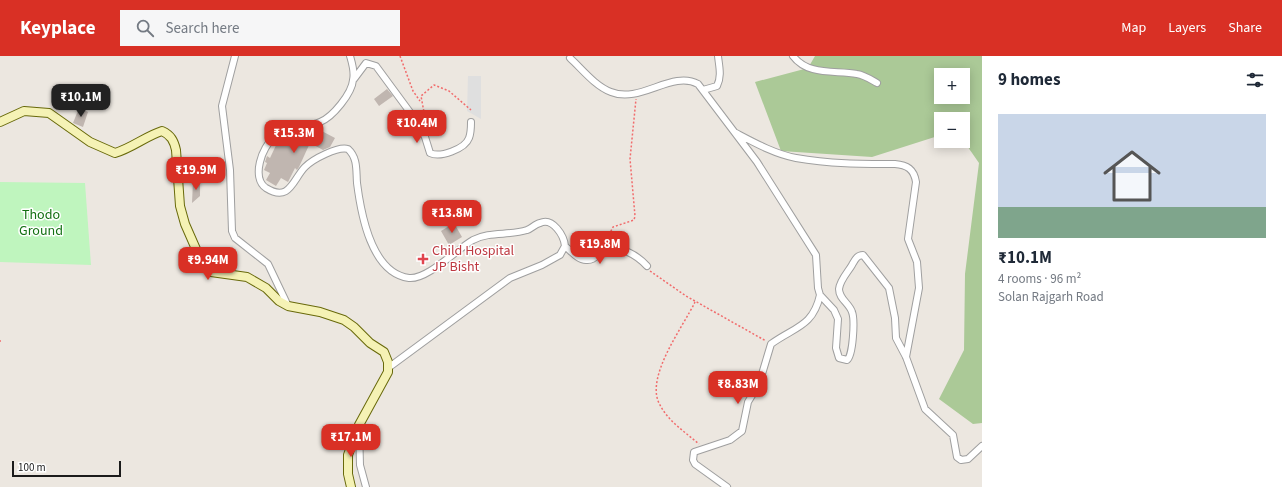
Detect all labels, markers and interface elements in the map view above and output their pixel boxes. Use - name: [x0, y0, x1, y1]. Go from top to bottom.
- search box: [120, 10, 400, 46]
- text: Keyplace: [20, 15, 96, 42]
- icon: search: [134, 17, 156, 39]
- text: Search here: [166, 18, 240, 39]
- text: Map: [1121, 18, 1146, 38]
- text: Layers: [1168, 18, 1206, 38]
- text: Share: [1228, 18, 1262, 38]
- map controls: [934, 68, 970, 148]
- button: +: [934, 68, 970, 104]
- text: 9 homes: [998, 68, 1060, 92]
- icon: filters: [1244, 69, 1266, 91]
- pin: ₹10.1M: [48, 84, 114, 118]
- text: ₹10.1M: [60, 88, 102, 106]
- pin: ₹10.4M: [384, 110, 450, 144]
- button: −: [934, 112, 970, 148]
- text: ₹10.4M: [396, 114, 438, 132]
- pin: ₹15.3M: [261, 120, 327, 154]
- text: ₹15.3M: [273, 124, 315, 142]
- icon: home: [1096, 140, 1168, 212]
- pin: ₹19.9M: [163, 157, 229, 191]
- text: ₹19.9M: [175, 161, 217, 179]
- pin: ₹13.8M: [419, 200, 485, 234]
- text: ₹13.8M: [431, 204, 473, 222]
- park label: Thodo Ground: [19, 205, 63, 241]
- pin: ₹19.8M: [567, 231, 633, 265]
- text: ₹19.8M: [579, 235, 621, 253]
- place label: Child Hospital JP Bisht: [432, 241, 514, 277]
- text: ₹10.1M: [998, 246, 1052, 270]
- pin: ₹9.94M: [175, 247, 241, 281]
- text: ₹9.94M: [187, 251, 229, 269]
- marker: Child Hospital JP Bisht: [417, 253, 429, 265]
- text: 4 rooms · 96 m²: [998, 270, 1081, 288]
- text: Solan Rajgarh Road: [998, 288, 1104, 306]
- pin: ₹8.83M: [705, 371, 771, 405]
- text: ₹8.83M: [717, 375, 759, 393]
- pin: ₹17.1M: [318, 424, 384, 458]
- text: ₹17.1M: [330, 428, 372, 446]
- scale bar: [12, 459, 121, 478]
- text: 100 m: [18, 460, 46, 475]

